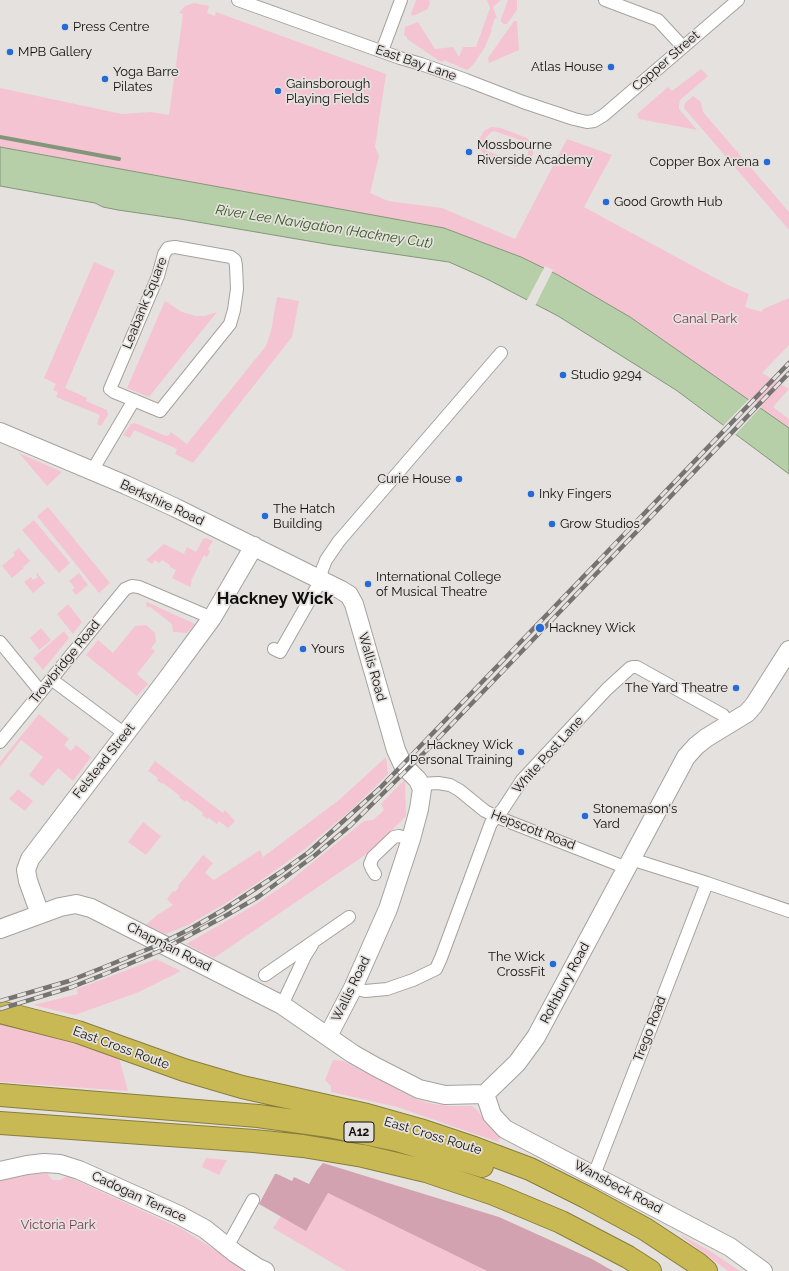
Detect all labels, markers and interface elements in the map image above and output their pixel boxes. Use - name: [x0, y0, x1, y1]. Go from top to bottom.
- place label: Press Centre: [73, 19, 149, 35]
- marker: Press Centre: [60, 22, 70, 32]
- street label: Copper Street: [629, 27, 703, 95]
- street label: East Bay Lane: [373, 42, 459, 84]
- place label: MPB Gallery: [18, 44, 92, 60]
- marker: MPB Gallery: [5, 47, 15, 57]
- place label: Atlas House: [531, 59, 603, 75]
- marker: Atlas House: [606, 62, 616, 72]
- place label: Yoga Barre Pilates: [113, 64, 179, 95]
- marker: Yoga Barre Pilates: [100, 74, 110, 84]
- place label: Gainsborough Playing Fields: [286, 76, 370, 107]
- marker: Gainsborough Playing Fields: [273, 86, 283, 96]
- place label: Mossbourne Riverside Academy: [477, 137, 593, 168]
- marker: Mossbourne Riverside Academy: [464, 147, 474, 157]
- place label: Copper Box Arena: [649, 154, 759, 170]
- marker: Copper Box Arena: [762, 157, 772, 167]
- place label: Good Growth Hub: [614, 194, 722, 210]
- marker: Good Growth Hub: [601, 197, 611, 207]
- water label: River Lee Navigation (Hackney Cut): [214, 202, 434, 252]
- street label: Leabank Square: [119, 255, 171, 351]
- park label: Canal Park: [673, 311, 737, 327]
- place label: Studio 9294: [571, 367, 642, 383]
- marker: Studio 9294: [558, 370, 568, 380]
- place label: Curie House: [377, 471, 451, 487]
- marker: Curie House: [454, 474, 464, 484]
- street label: Berkshire Road: [118, 477, 206, 529]
- place label: Inky Fingers: [539, 486, 612, 502]
- marker: Inky Fingers: [526, 489, 536, 499]
- place label: The Hatch Building: [273, 501, 335, 532]
- marker: The Hatch Building: [260, 511, 270, 521]
- place label: Grow Studios: [560, 516, 640, 532]
- marker: Grow Studios: [547, 519, 557, 529]
- place label: International College of Musical Theatre: [376, 569, 501, 600]
- marker: International College of Musical Theatre: [363, 579, 373, 589]
- district label: Hackney Wick: [217, 589, 333, 609]
- street label: Trowbridge Road: [27, 617, 103, 707]
- place label: Hackney Wick: [549, 620, 635, 636]
- marker: Hackney Wick: [534, 622, 546, 634]
- street label: Wallis Road: [355, 631, 389, 703]
- place label: Yours: [311, 641, 345, 657]
- marker: Yours: [298, 644, 308, 654]
- place label: The Yard Theatre: [625, 680, 728, 696]
- marker: The Yard Theatre: [731, 683, 741, 693]
- street label: White Post Lane: [509, 713, 587, 797]
- street label: Felstead Street: [70, 720, 138, 802]
- place label: Hackney Wick Personal Training: [410, 737, 513, 768]
- marker: Hackney Wick Personal Training: [516, 747, 526, 757]
- place label: Stonemason's Yard: [593, 801, 677, 832]
- street label: Hepscott Road: [489, 807, 577, 853]
- marker: Stonemason's Yard: [580, 811, 590, 821]
- street label: Chapman Road: [124, 919, 214, 975]
- street label: Rothbury Road: [537, 940, 593, 1026]
- place label: The Wick CrossFit: [488, 949, 545, 980]
- street label: Wallis Road: [328, 954, 374, 1024]
- marker: The Wick CrossFit: [548, 959, 558, 969]
- street label: Trego Road: [630, 994, 670, 1064]
- street label: East Cross Route: [71, 1023, 171, 1073]
- street label: East Cross Route: [382, 1114, 484, 1158]
- road number: A12: [344, 1122, 374, 1142]
- street label: Wansbeck Road: [571, 1157, 665, 1217]
- street label: Cadogan Terrace: [89, 1168, 189, 1226]
- park label: Victoria Park: [20, 1217, 96, 1233]

